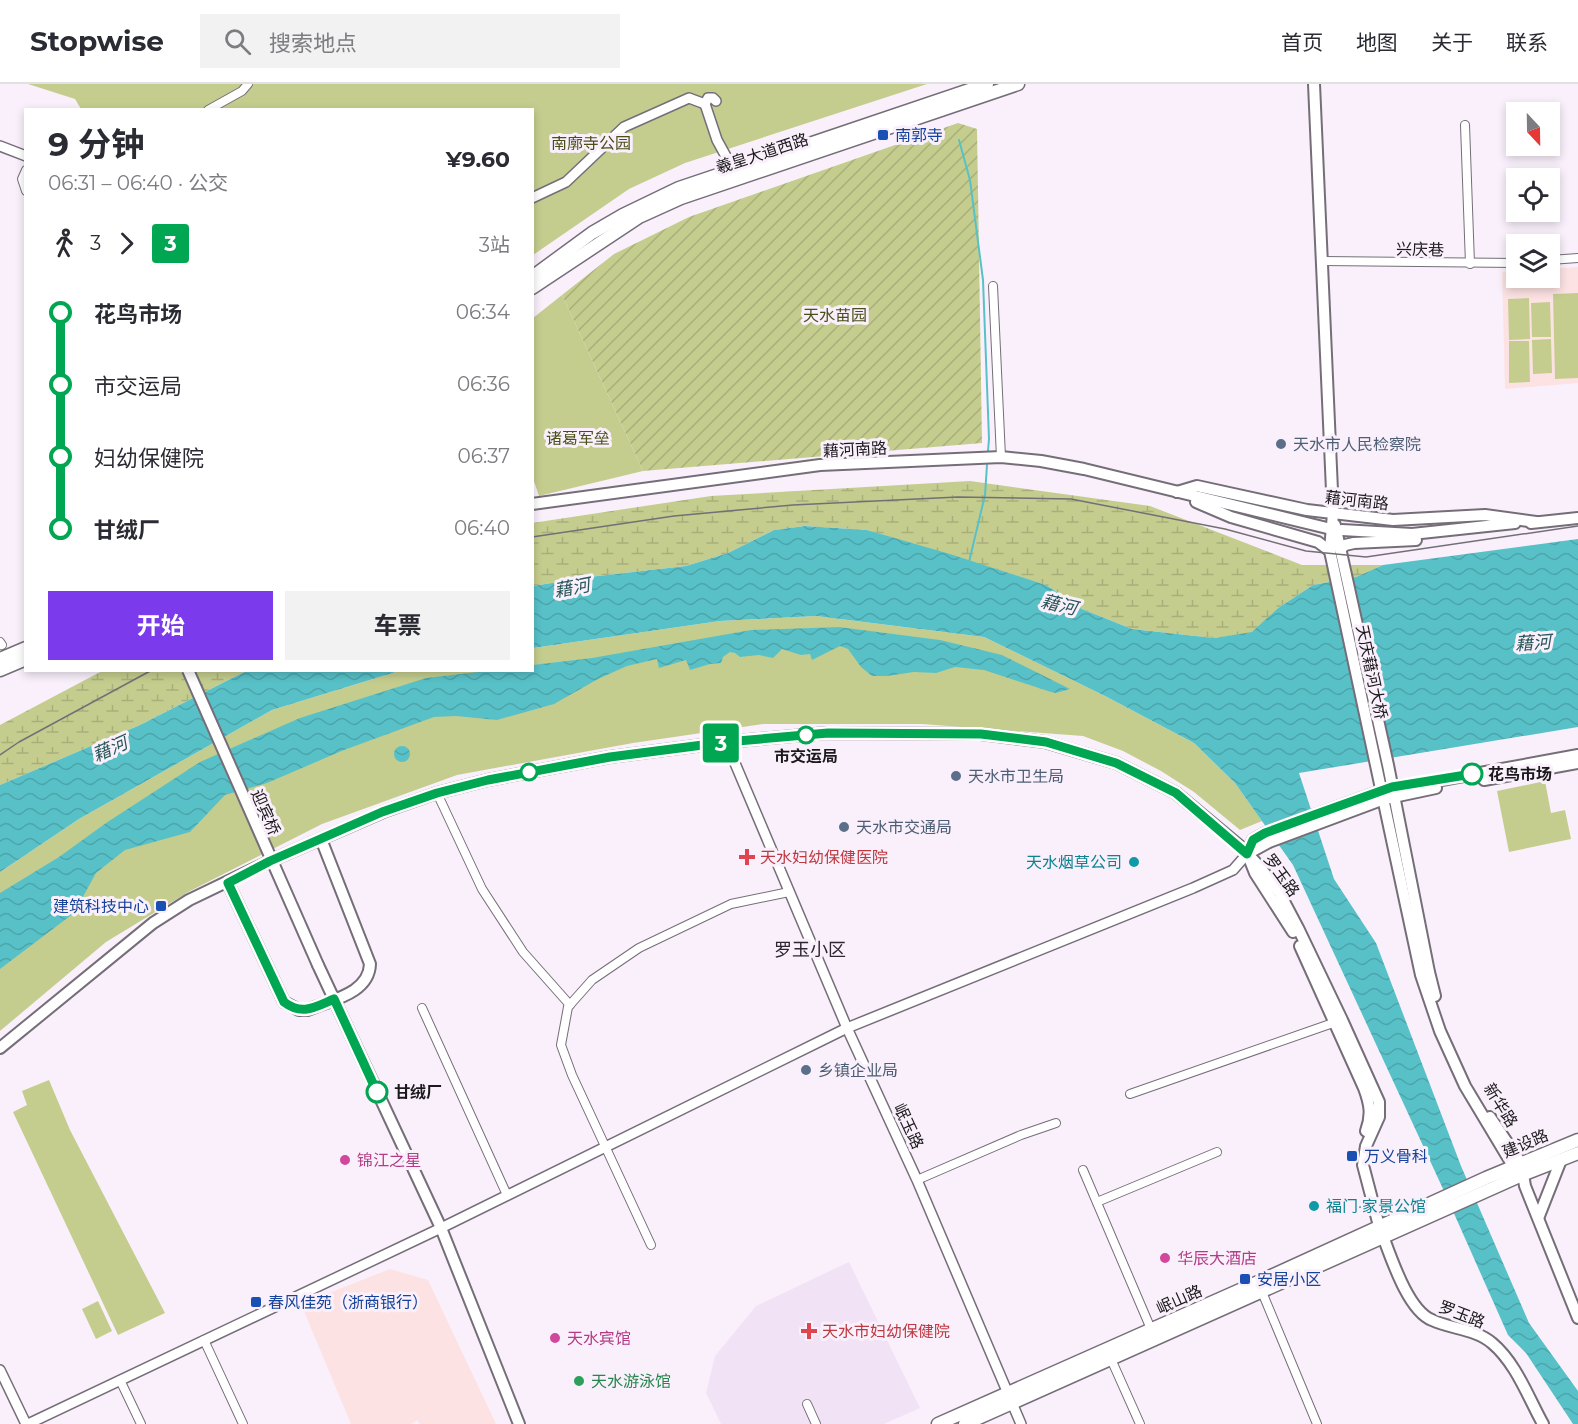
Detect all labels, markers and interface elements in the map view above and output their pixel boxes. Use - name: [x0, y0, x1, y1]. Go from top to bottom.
- search box: [200, 14, 620, 68]
- text: Stopwise: [30, 24, 164, 58]
- icon: search: [221, 25, 254, 58]
- text: 搜索地点: [269, 30, 357, 57]
- text: 首页: [1281, 30, 1323, 55]
- text: 地图: [1356, 30, 1398, 55]
- text: 关于: [1431, 30, 1473, 55]
- text: 联系: [1506, 30, 1548, 55]
- north arrow: [1506, 102, 1560, 156]
- map controls: [1506, 102, 1560, 288]
- text: 9 分钟: [48, 124, 144, 164]
- place label: 南郭寺: [895, 126, 943, 145]
- marker: 南郭寺: [876, 128, 890, 142]
- street label: 羲皇大道西路: [714, 130, 811, 177]
- park label: 南廓寺公园: [551, 134, 631, 153]
- text: ¥9.60: [446, 146, 510, 173]
- button: locate: [1506, 168, 1560, 222]
- text: 06:31 – 06:40 · 公交: [48, 171, 228, 195]
- icon: walk: [48, 227, 81, 260]
- icon: forward: [110, 227, 143, 260]
- text: 3: [90, 231, 101, 255]
- text: 3: [164, 231, 177, 256]
- text: 3站: [479, 233, 510, 257]
- button: layers: [1506, 234, 1560, 288]
- street label: 兴庆巷: [1396, 240, 1444, 259]
- text: 06:34: [456, 300, 510, 324]
- text: 花鸟市场: [94, 301, 182, 328]
- park label: 天水苗园: [803, 306, 867, 325]
- text: 06:36: [457, 372, 510, 396]
- text: 市交运局: [94, 373, 182, 400]
- park label: 诸葛军垒: [546, 429, 610, 448]
- place label: 天水市人民检察院: [1293, 435, 1421, 454]
- marker: 天水市人民检察院: [1274, 437, 1288, 451]
- street label: 藉河南路: [823, 438, 887, 461]
- text: 06:37: [458, 444, 510, 468]
- text: 妇幼保健院: [94, 445, 204, 472]
- street label: 藉河南路: [1324, 488, 1390, 513]
- text: 06:40: [454, 516, 510, 540]
- text: 甘绒厂: [94, 517, 160, 544]
- water label: 藉河: [552, 573, 595, 602]
- water label: 藉河: [1039, 590, 1082, 620]
- button: 开始: [48, 591, 273, 660]
- button: 车票: [285, 591, 510, 660]
- street label: 天庆藉河大桥: [1352, 623, 1391, 721]
- water label: 藉河: [1514, 631, 1555, 655]
- line badge: 3: [702, 724, 740, 762]
- marker: 市交运局: [797, 726, 815, 744]
- water label: 藉河: [89, 730, 134, 766]
- text: 3: [715, 731, 727, 756]
- place label: 市交运局: [774, 747, 838, 766]
- unlabelled marker: [520, 763, 538, 781]
- marker: 花鸟市场: [1461, 763, 1483, 785]
- place label: 花鸟市场: [1488, 765, 1552, 784]
- place label: 天水市卫生局: [968, 767, 1064, 786]
- marker: 天水市卫生局: [949, 769, 963, 783]
- street label: 迎宾桥: [247, 786, 284, 838]
- place label: 天水市交通局: [856, 818, 952, 837]
- marker: 天水市交通局: [837, 820, 851, 834]
- marker: 天水妇幼保健医院: [738, 848, 756, 866]
- place label: 天水妇幼保健医院: [760, 848, 888, 867]
- street label: 罗玉路: [1260, 850, 1303, 900]
- place label: 天水烟草公司: [1026, 853, 1122, 872]
- marker: 天水烟草公司: [1127, 855, 1141, 869]
- place label: 建筑科技中心: [53, 897, 149, 916]
- marker: 建筑科技中心: [154, 899, 168, 913]
- district label: 罗玉小区: [774, 939, 846, 961]
- place label: 乡镇企业局: [818, 1061, 898, 1080]
- marker: 乡镇企业局: [799, 1063, 813, 1077]
- street label: 新华路: [1480, 1080, 1521, 1131]
- marker: 甘绒厂: [366, 1081, 388, 1103]
- place label: 甘绒厂: [394, 1083, 442, 1102]
- street label: 岷玉路: [890, 1100, 927, 1152]
- street label: 建设路: [1499, 1125, 1551, 1162]
- place label: 万义骨科: [1364, 1147, 1428, 1166]
- marker: 万义骨科: [1345, 1149, 1359, 1163]
- place label: 锦江之星: [357, 1151, 421, 1170]
- marker: 锦江之星: [338, 1153, 352, 1167]
- place label: 福门·家景公馆: [1326, 1197, 1426, 1216]
- marker: 福门·家景公馆: [1307, 1199, 1321, 1213]
- place label: 华辰大酒店: [1177, 1249, 1257, 1268]
- marker: 华辰大酒店: [1158, 1251, 1172, 1265]
- place label: 安居小区: [1257, 1270, 1321, 1289]
- marker: 安居小区: [1238, 1272, 1252, 1286]
- street label: 岷山路: [1153, 1281, 1205, 1318]
- place label: 春风佳苑（浙商银行）: [268, 1293, 428, 1312]
- marker: 春风佳苑（浙商银行）: [249, 1295, 263, 1309]
- street label: 罗玉路: [1436, 1297, 1488, 1332]
- marker: 天水市妇幼保健院: [800, 1322, 818, 1340]
- place label: 天水市妇幼保健院: [822, 1322, 950, 1341]
- place label: 天水宾馆: [567, 1329, 631, 1348]
- marker: 天水宾馆: [548, 1331, 562, 1345]
- place label: 天水游泳馆: [591, 1372, 671, 1391]
- marker: 天水游泳馆: [572, 1374, 586, 1388]

